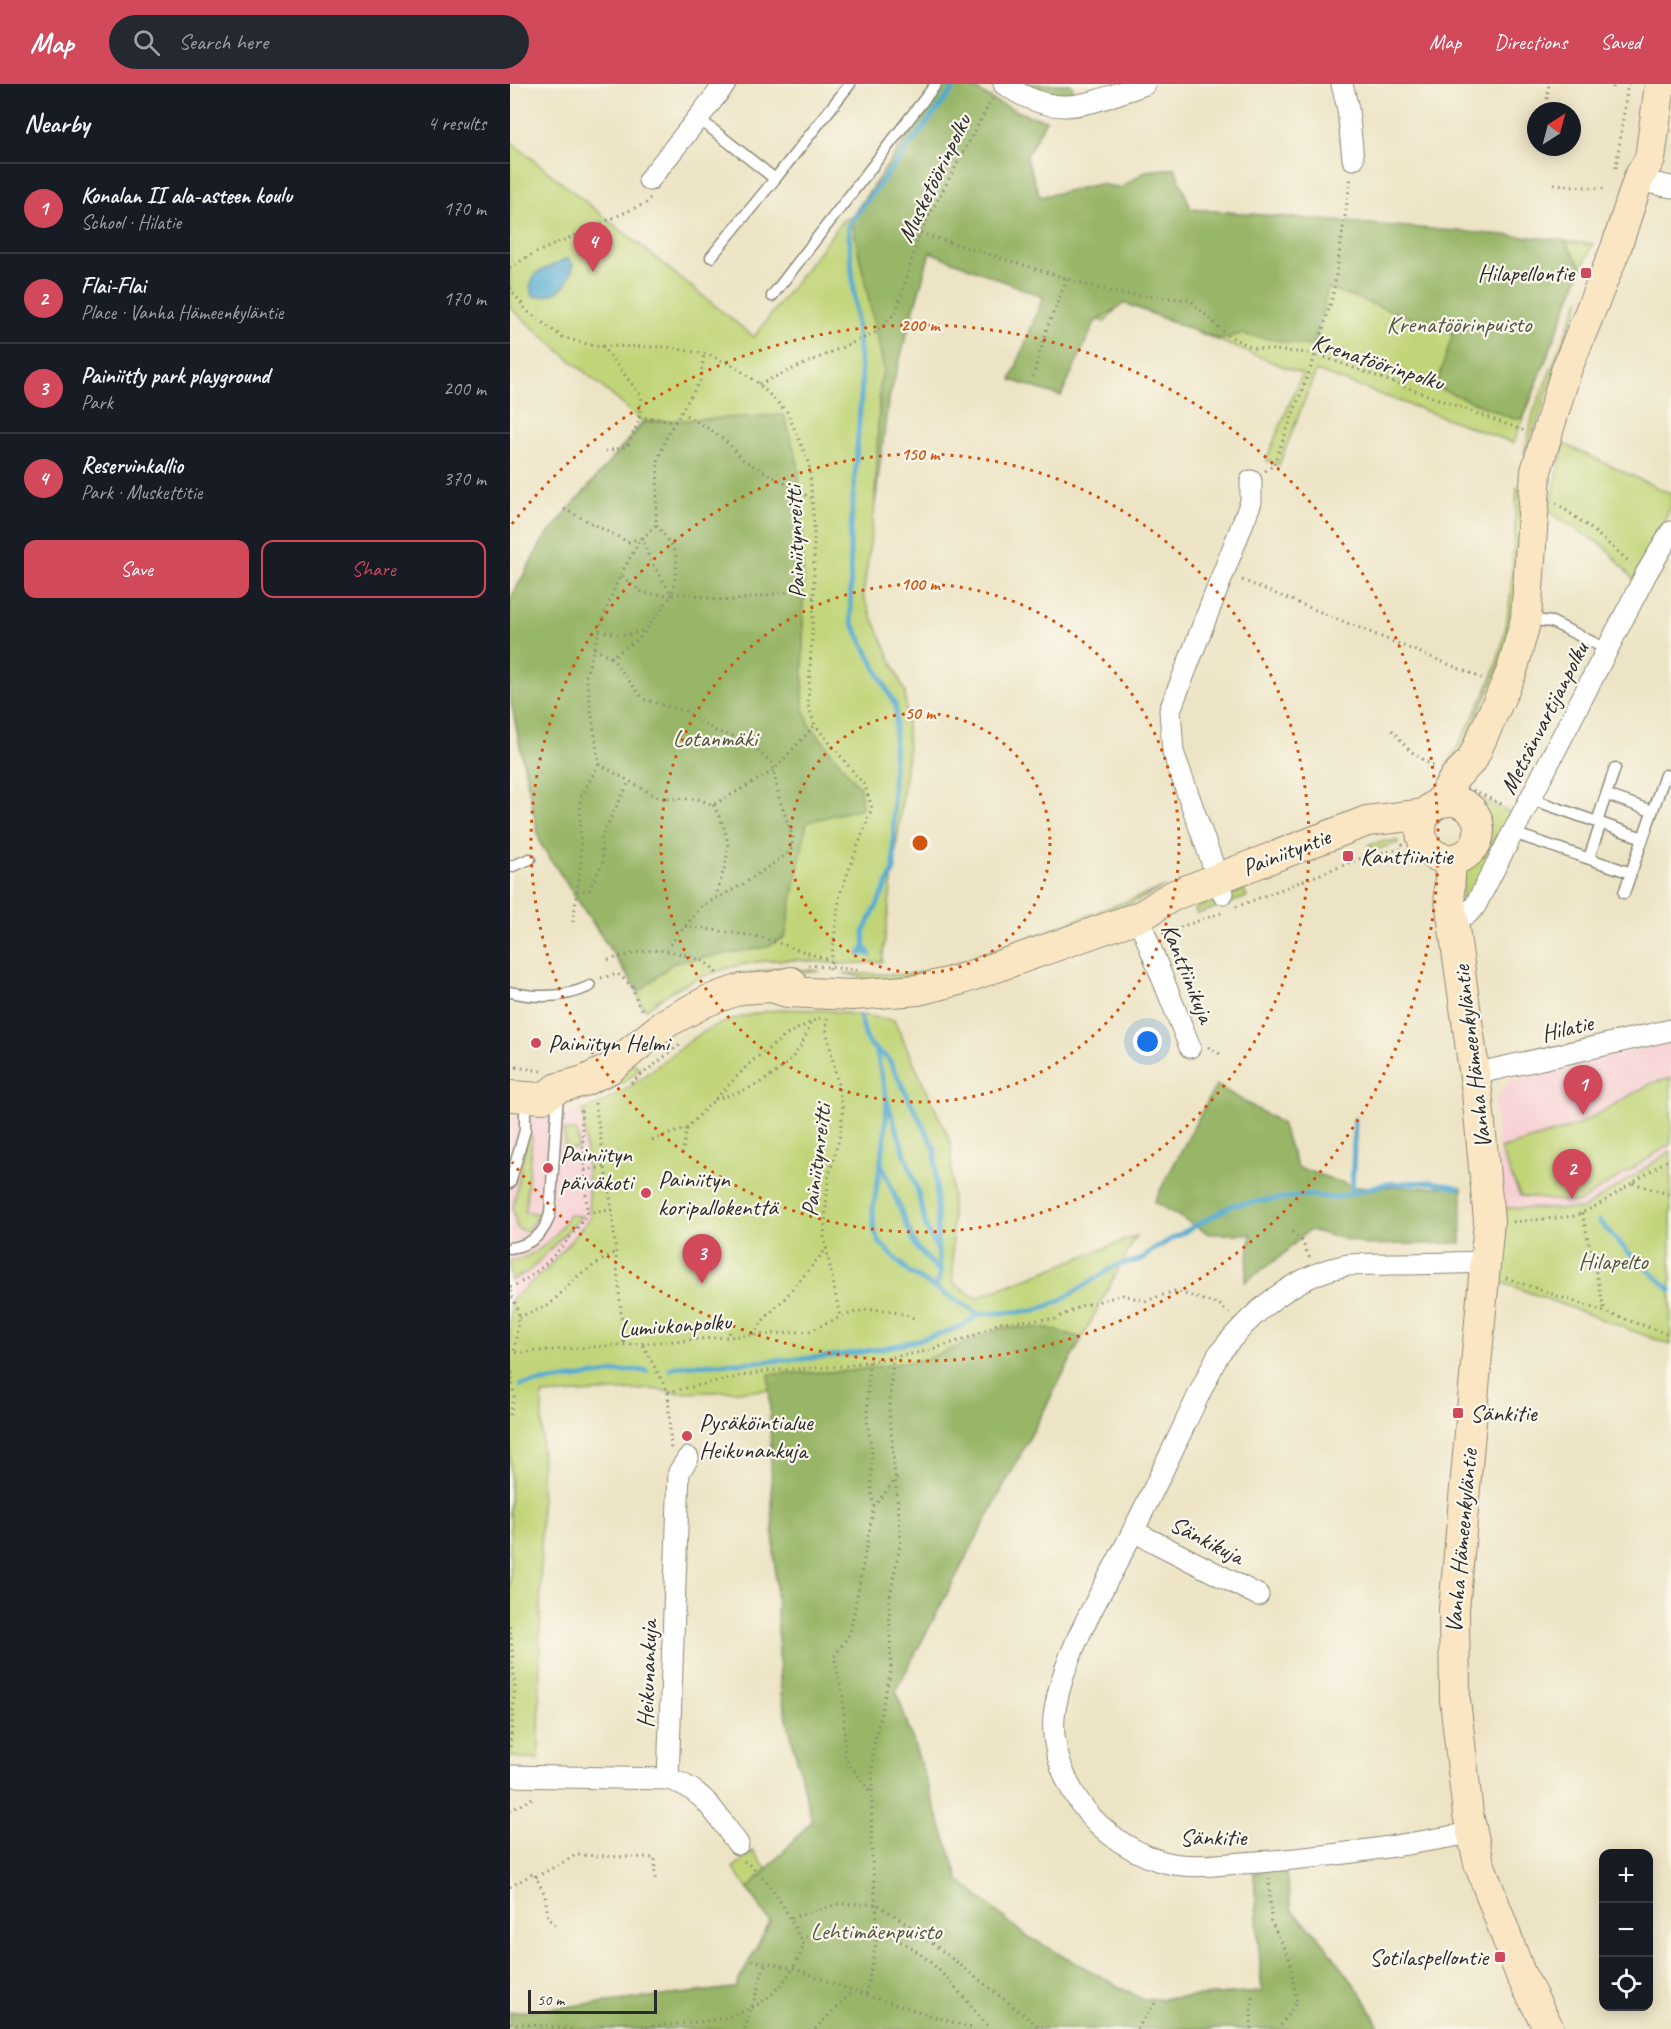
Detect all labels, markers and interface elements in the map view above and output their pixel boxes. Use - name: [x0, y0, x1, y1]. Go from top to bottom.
- search box: [109, 15, 529, 69]
- text: Map: [30, 25, 73, 60]
- icon: search: [130, 26, 163, 59]
- text: Search here: [178, 28, 268, 56]
- text: Map: [1429, 29, 1461, 55]
- text: Directions: [1494, 29, 1567, 55]
- text: Saved: [1600, 29, 1641, 55]
- north arrow: [1527, 102, 1581, 156]
- text: Nearby: [24, 107, 89, 140]
- street label: Musketöörinpolku: [890, 107, 979, 247]
- text: 4 results: [427, 111, 486, 136]
- text: Konalan II ala-asteen koulu: [81, 182, 292, 210]
- text: 1: [39, 196, 48, 221]
- text: 170 m: [443, 196, 486, 221]
- text: School · Hilatie: [81, 210, 181, 235]
- pin: 4: [574, 222, 613, 272]
- place label: Hilapellontie: [1478, 258, 1576, 288]
- marker: Hilapellontie: [1579, 266, 1593, 280]
- text: Flai-Flai: [81, 272, 146, 300]
- text: 2: [39, 286, 48, 311]
- text: 170 m: [443, 286, 486, 311]
- text: Place · Vanha Hämeenkyläntie: [81, 300, 283, 325]
- park label: Krenatöörinpuisto: [1387, 309, 1533, 339]
- text: 200 m: [901, 314, 941, 336]
- street label: Krenatöörinpolku: [1308, 327, 1450, 398]
- text: Painiitty park playground: [81, 362, 269, 390]
- text: 3: [39, 376, 48, 401]
- text: 200 m: [443, 376, 486, 401]
- text: Park: [81, 390, 113, 415]
- text: 150 m: [901, 443, 941, 465]
- text: Reservinkallio: [81, 452, 183, 480]
- text: 4: [39, 466, 48, 491]
- text: 370 m: [443, 466, 486, 491]
- text: Park · Muskettitie: [81, 480, 202, 505]
- street label: Painiitynreitti: [778, 482, 812, 599]
- button: Save: [24, 540, 249, 598]
- button: Share: [261, 540, 486, 598]
- text: 100 m: [901, 573, 941, 595]
- street label: Metsänvartijanpolku: [1493, 635, 1596, 799]
- text: 50 m: [905, 702, 937, 724]
- park label: Lotanmäki: [673, 723, 760, 753]
- street label: Painiityntie: [1238, 821, 1336, 883]
- centre of rings: [910, 833, 930, 853]
- place label: Kanttiinitie: [1360, 841, 1455, 871]
- marker: Kanttiinitie: [1341, 849, 1355, 863]
- street label: Kanttiinikuja: [1154, 919, 1222, 1029]
- street label: Vanha Hämeenkyläntie: [1446, 961, 1498, 1150]
- street label: Hilatie: [1538, 1007, 1598, 1048]
- your location: [1133, 1027, 1162, 1056]
- place label: Painiityn Helmi: [548, 1028, 672, 1058]
- marker: Painiityn Helmi: [529, 1036, 543, 1050]
- pin: 1: [1564, 1066, 1602, 1115]
- street label: Painiitynreitti: [794, 1099, 838, 1218]
- place label: Painiityn päiväkoti: [560, 1139, 635, 1197]
- pin: 2: [1552, 1150, 1592, 1199]
- marker: Painiityn päiväkoti: [541, 1161, 555, 1175]
- place label: Painiityn koripallokenttä: [658, 1164, 779, 1222]
- marker: Painiityn koripallokenttä: [639, 1186, 653, 1200]
- pin: 3: [682, 1234, 722, 1284]
- park label: Hilapelto: [1578, 1246, 1649, 1276]
- street label: Lumiukonpolku: [618, 1306, 734, 1344]
- place label: Sänkitie: [1470, 1398, 1539, 1428]
- marker: Sänkitie: [1451, 1406, 1465, 1420]
- place label: Pysäköintialue Heikunankuja: [699, 1407, 815, 1465]
- marker: Pysäköintialue Heikunankuja: [680, 1429, 694, 1443]
- street label: Vanha Hämeenkyläntie: [1438, 1446, 1484, 1634]
- street label: Sänkikuja: [1165, 1509, 1251, 1572]
- street label: Heikunankuja: [630, 1617, 664, 1728]
- street label: Sänkitie: [1180, 1822, 1248, 1852]
- map controls: [1599, 1849, 1653, 2011]
- button: +: [1599, 1849, 1653, 1903]
- button: −: [1599, 1903, 1653, 1957]
- park label: Lehtimäenpuisto: [810, 1916, 943, 1946]
- place label: Sotilaspellontie: [1369, 1942, 1490, 1972]
- marker: Sotilaspellontie: [1493, 1950, 1507, 1964]
- button: locate: [1599, 1957, 1653, 2011]
- scale bar: [528, 1987, 657, 2014]
- text: 50 m: [537, 1990, 564, 2010]

